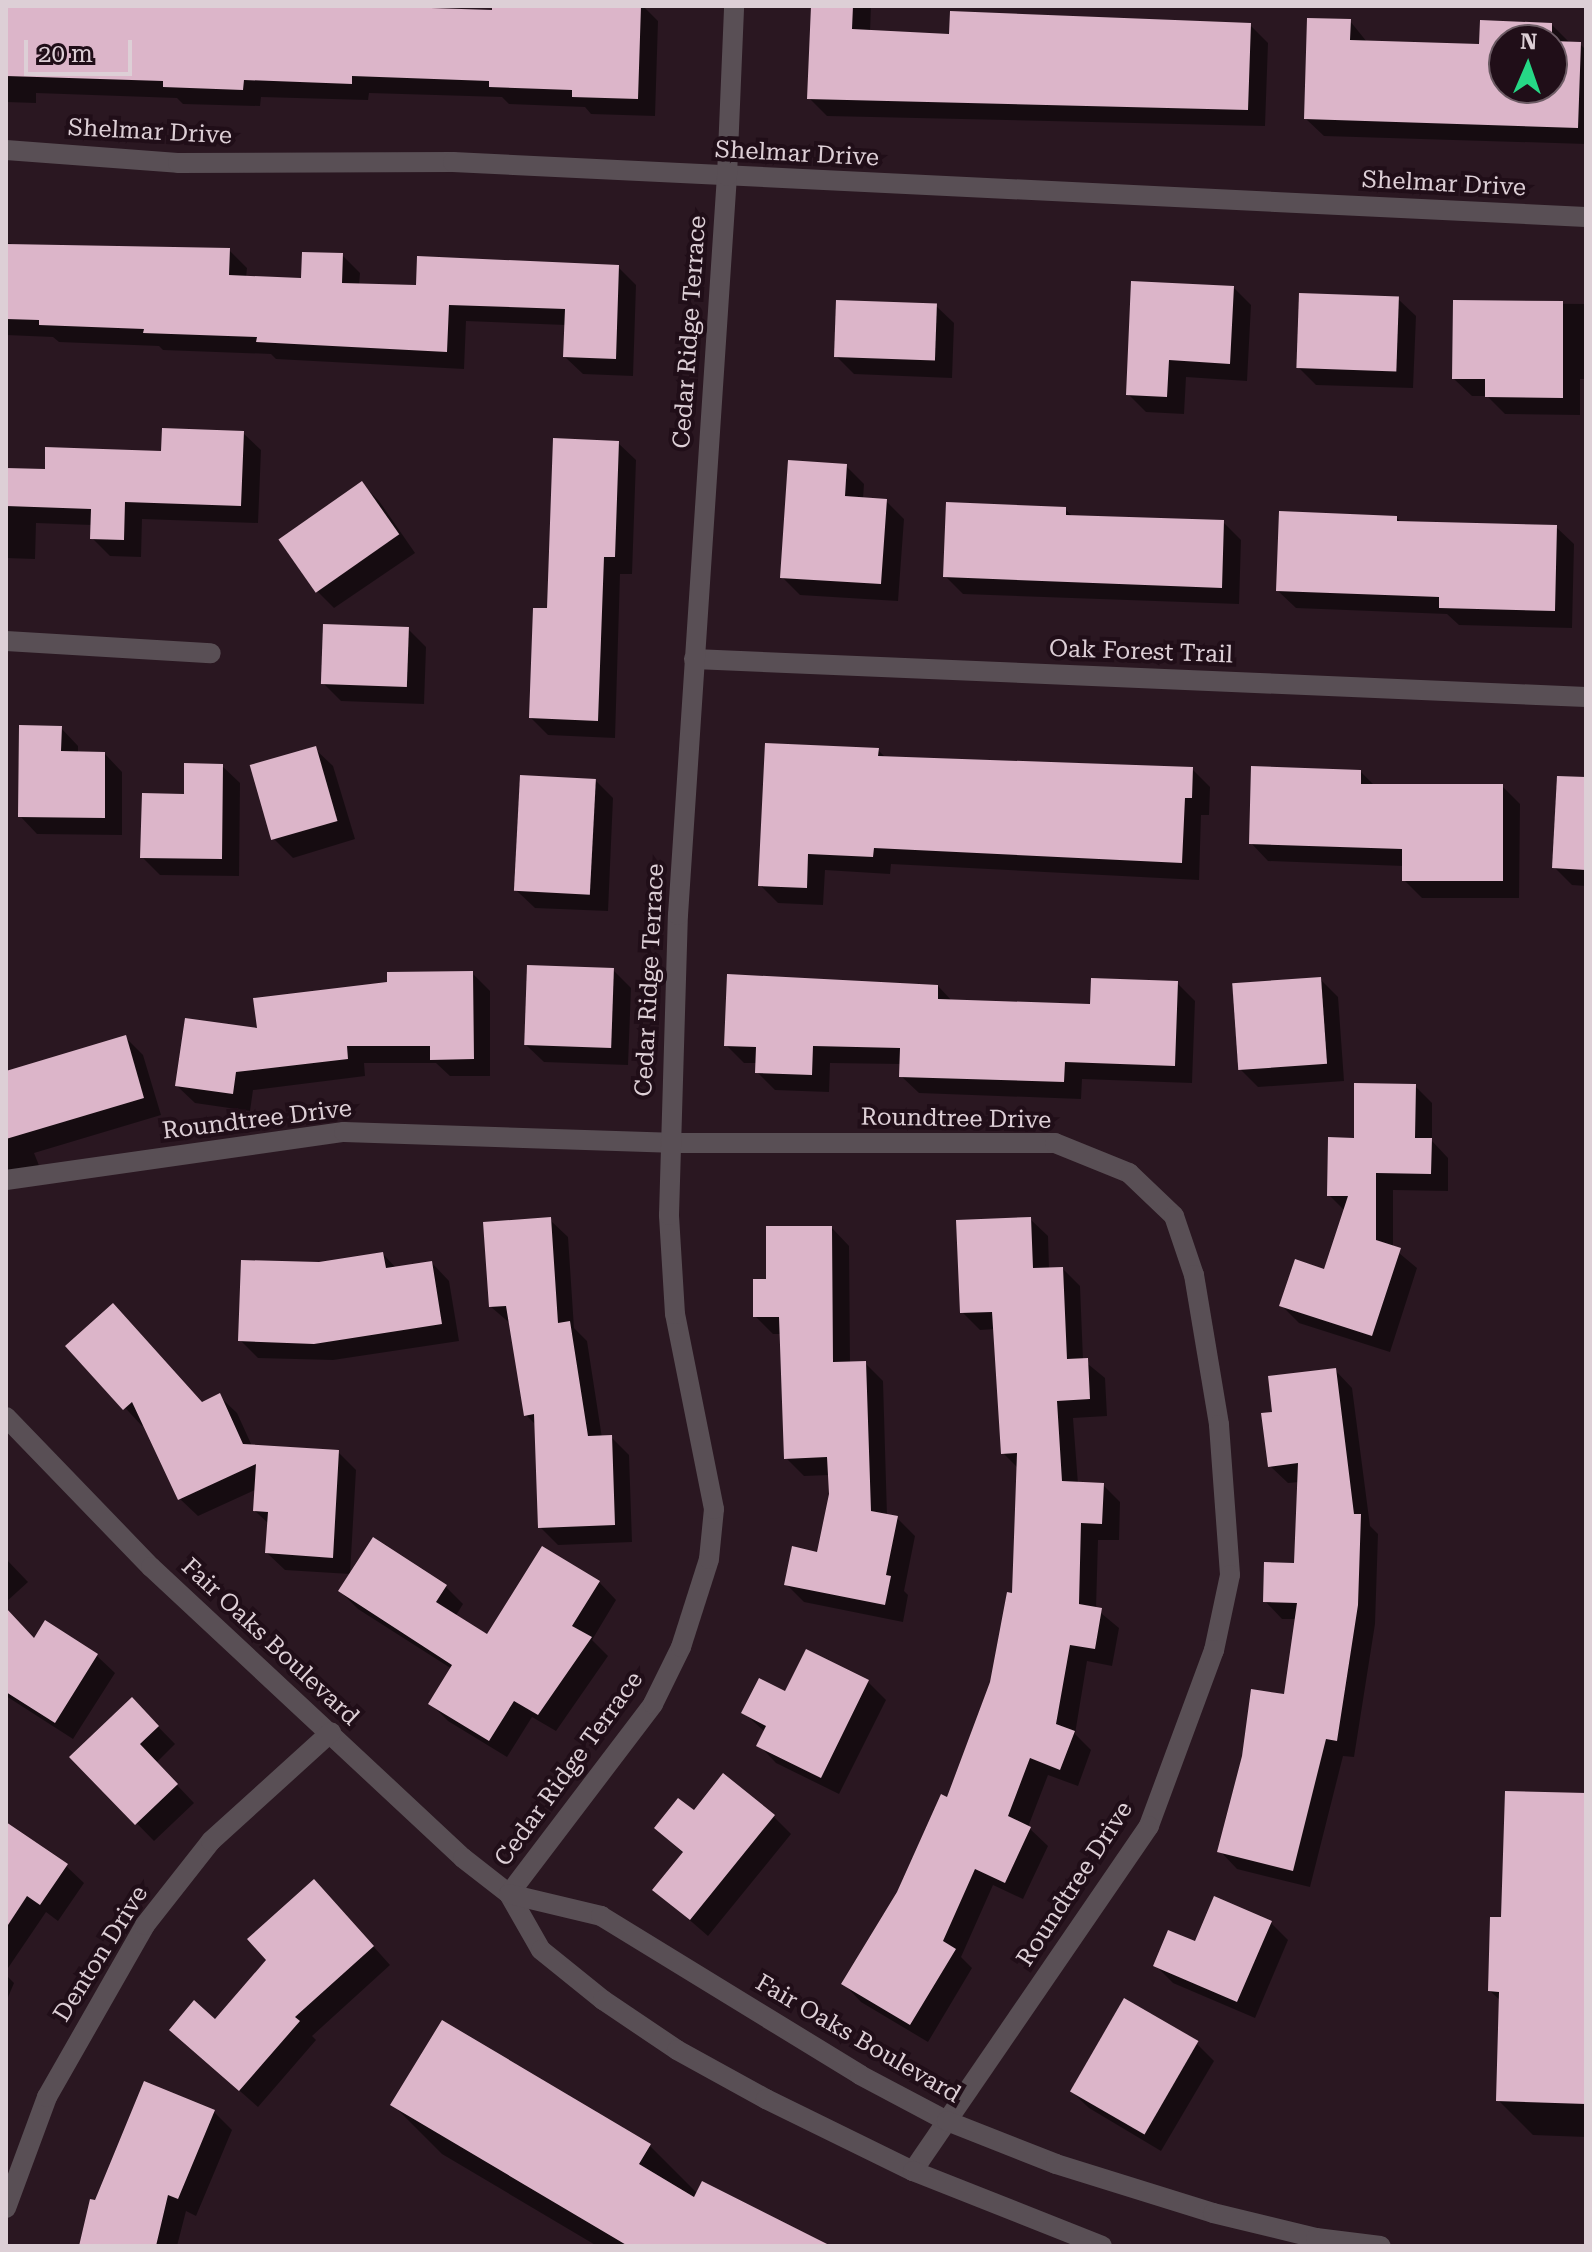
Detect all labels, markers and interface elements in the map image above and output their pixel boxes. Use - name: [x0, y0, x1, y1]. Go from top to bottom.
- scale bar: [28, 24, 136, 74]
- north arrow: [1488, 24, 1568, 104]
- text: N: [1520, 29, 1538, 54]
- text: 20 m: [38, 40, 93, 68]
- street label: Shelmar Drive: [67, 113, 233, 151]
- street label: Shelmar Drive: [714, 135, 880, 173]
- street label: Shelmar Drive: [1361, 165, 1527, 203]
- street label: Cedar Ridge Terrace: [667, 215, 713, 449]
- street label: Oak Forest Trail: [1048, 634, 1234, 670]
- street label: Cedar Ridge Terrace: [630, 863, 670, 1097]
- street label: Roundtree Drive: [161, 1094, 353, 1146]
- street label: Roundtree Drive: [860, 1103, 1052, 1135]
- street label: Fair Oaks Boulevard: [175, 1552, 365, 1732]
- street label: Cedar Ridge Terrace: [489, 1666, 649, 1872]
- street label: Roundtree Drive: [1011, 1796, 1139, 1972]
- street label: Denton Drive: [48, 1881, 154, 2027]
- street label: Fair Oaks Boulevard: [750, 1969, 966, 2109]

